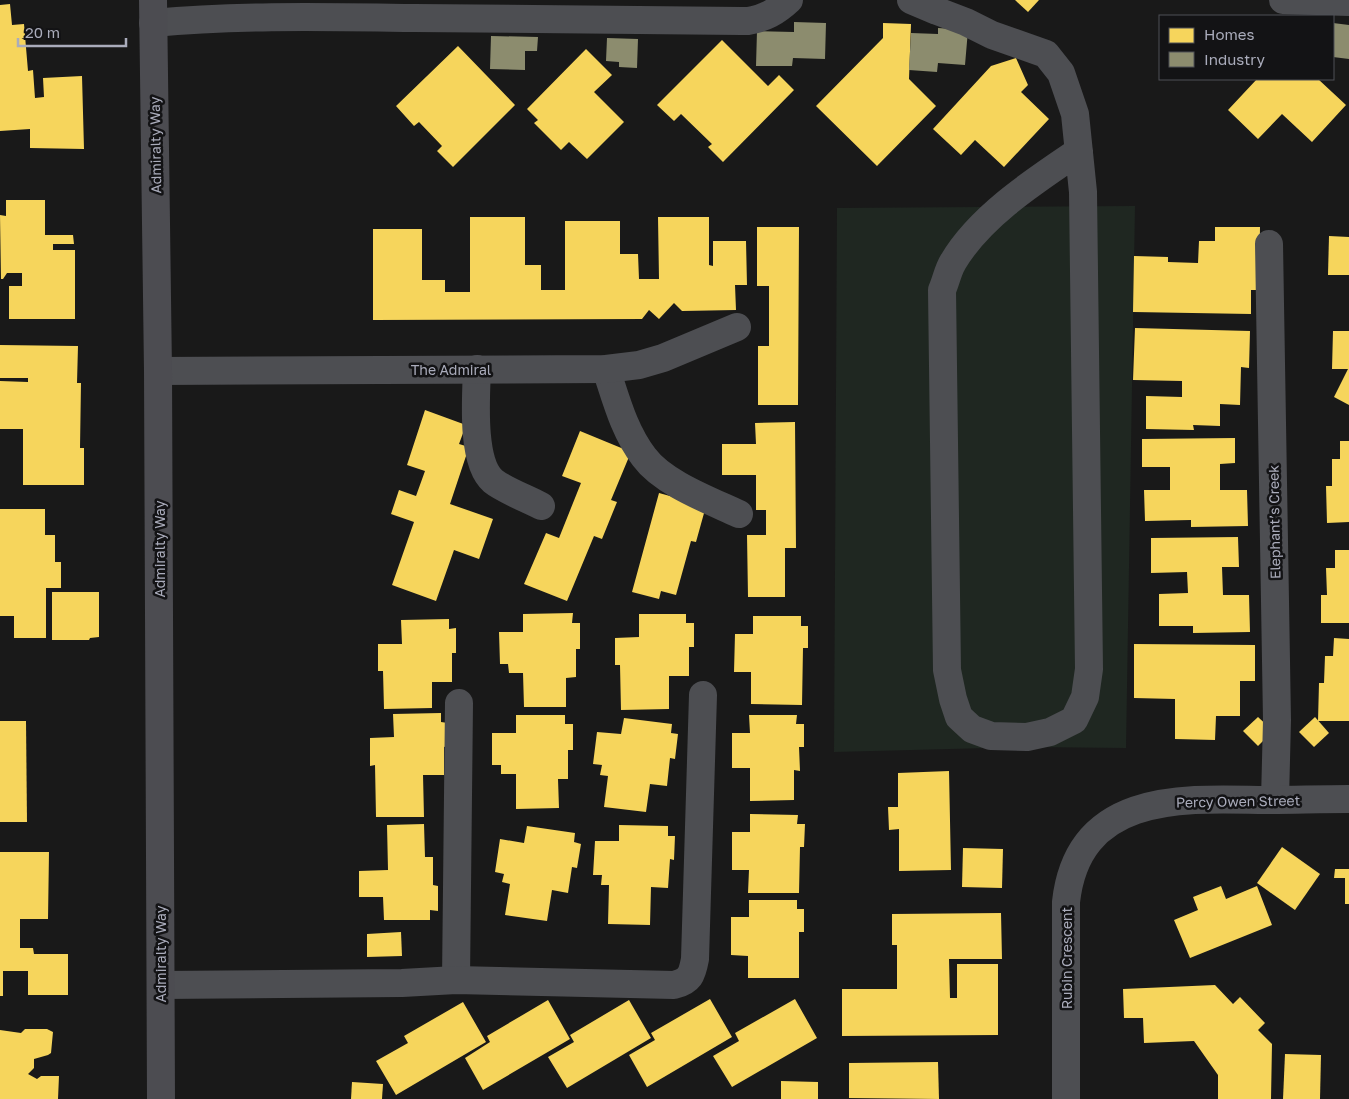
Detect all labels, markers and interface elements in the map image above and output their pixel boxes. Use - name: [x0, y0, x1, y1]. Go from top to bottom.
- scale bar: [18, 15, 125, 47]
- legend: [1159, 15, 1334, 80]
- text: 20 m: [25, 23, 60, 41]
- text: Homes: [1204, 25, 1254, 43]
- text: Industry: [1204, 50, 1265, 68]
- street label: Admiralty Way: [146, 96, 164, 194]
- street label: The Admiral: [411, 361, 491, 378]
- street label: Elephant’s Creek: [1265, 465, 1283, 579]
- street label: Admiralty Way: [151, 500, 168, 598]
- street label: Percy Owen Street: [1176, 791, 1300, 811]
- street label: Admiralty Way: [152, 905, 169, 1003]
- street label: Rubin Crescent: [1058, 907, 1075, 1009]

